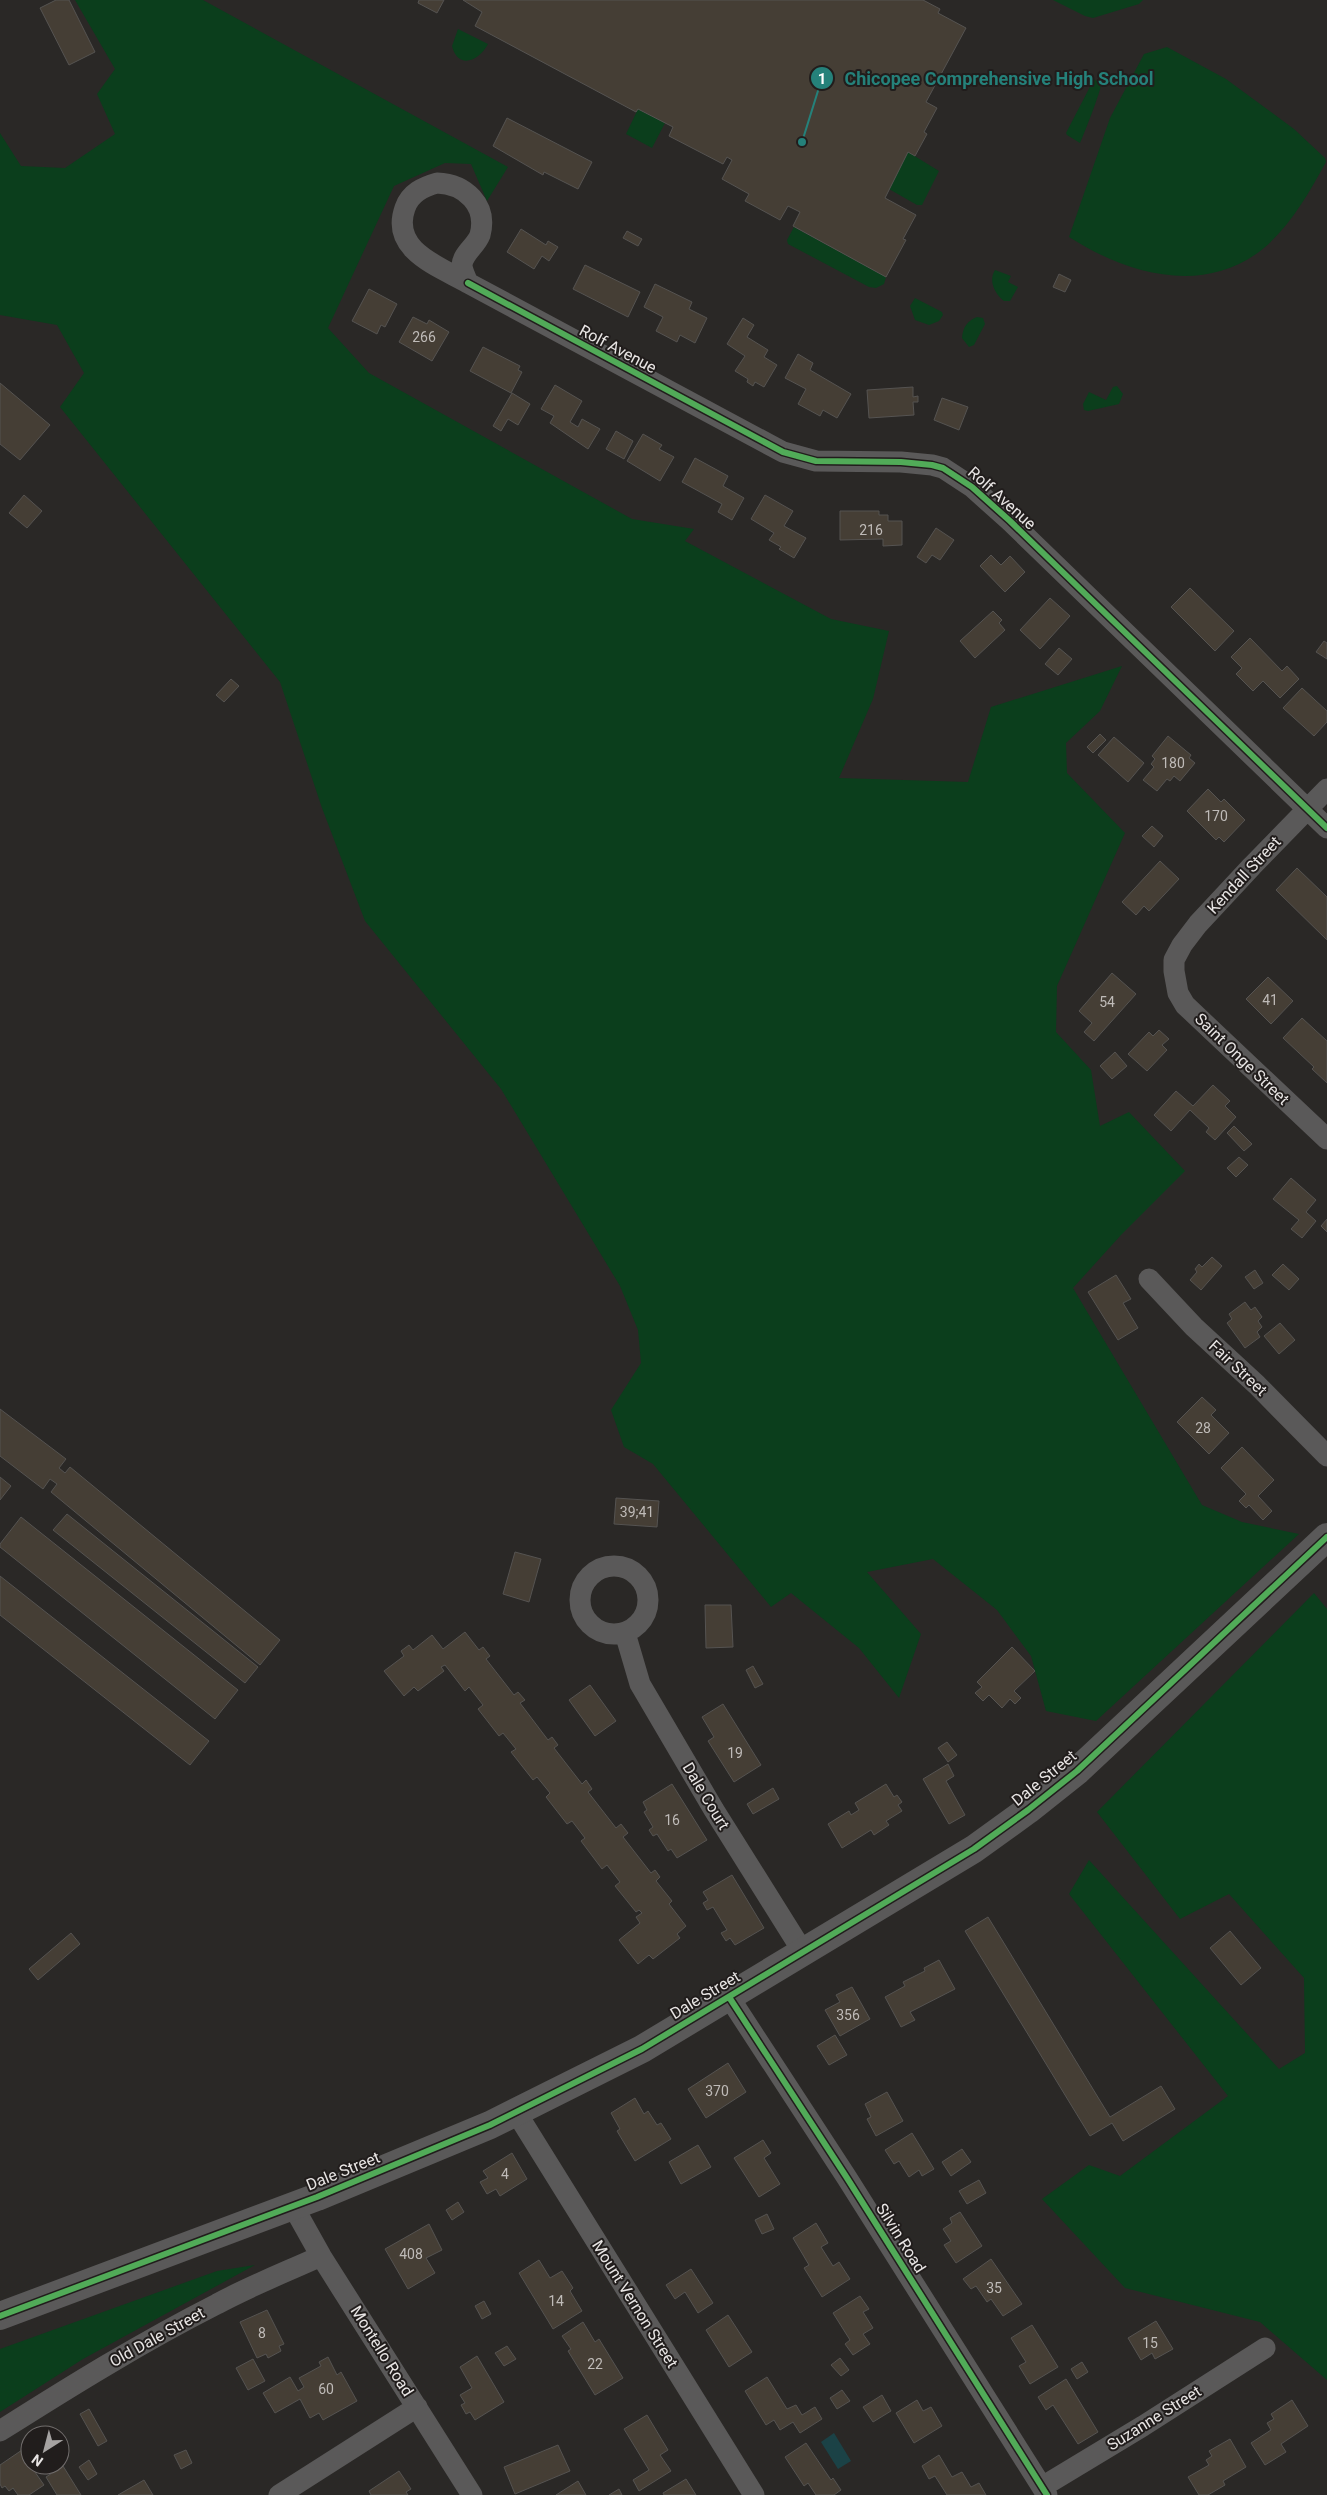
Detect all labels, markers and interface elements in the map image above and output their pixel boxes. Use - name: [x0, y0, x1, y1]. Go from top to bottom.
- callout: Chicopee Comprehensive High School: [810, 62, 1164, 95]
- text: Chicopee Comprehensive High School: [844, 68, 1154, 89]
- text: 1: [818, 70, 826, 88]
- street label: Rolf Avenue: [576, 321, 660, 377]
- house number: 266: [412, 329, 436, 345]
- street label: Rolf Avenue: [964, 463, 1040, 533]
- house number: 216: [859, 522, 883, 538]
- house number: 180: [1161, 755, 1185, 771]
- house number: 170: [1204, 808, 1228, 824]
- street label: Kendall Street: [1203, 832, 1285, 918]
- house number: 41: [1262, 992, 1278, 1008]
- house number: 54: [1099, 994, 1115, 1010]
- street label: Saint Onge Street: [1191, 1009, 1293, 1109]
- street label: Fair Street: [1205, 1336, 1271, 1400]
- house number: 28: [1195, 1420, 1211, 1436]
- house number: 39;41: [620, 1504, 654, 1520]
- house number: 19: [727, 1745, 743, 1761]
- street label: Dale Street: [1008, 1746, 1080, 1810]
- street label: Dale Court: [679, 1759, 733, 1833]
- house number: 16: [664, 1812, 680, 1828]
- street label: Dale Street: [667, 1967, 743, 2023]
- house number: 356: [836, 2007, 860, 2023]
- house number: 370: [705, 2083, 729, 2099]
- street label: Dale Street: [303, 2148, 383, 2194]
- house number: 4: [501, 2166, 509, 2182]
- street label: Silvin Road: [872, 2200, 930, 2276]
- street label: Mount Vernon Street: [588, 2237, 682, 2371]
- house number: 408: [399, 2246, 423, 2262]
- house number: 35: [986, 2280, 1002, 2296]
- house number: 14: [548, 2293, 564, 2309]
- street label: Montello Road: [347, 2302, 417, 2400]
- street label: Old Dale Street: [106, 2303, 208, 2371]
- house number: 8: [258, 2325, 266, 2341]
- house number: 15: [1142, 2335, 1158, 2351]
- house number: 22: [587, 2356, 603, 2372]
- house number: 60: [318, 2381, 334, 2397]
- street label: Suzanne Street: [1103, 2382, 1205, 2454]
- north arrow: [20, 2425, 70, 2475]
- text: N: [29, 2451, 46, 2470]

